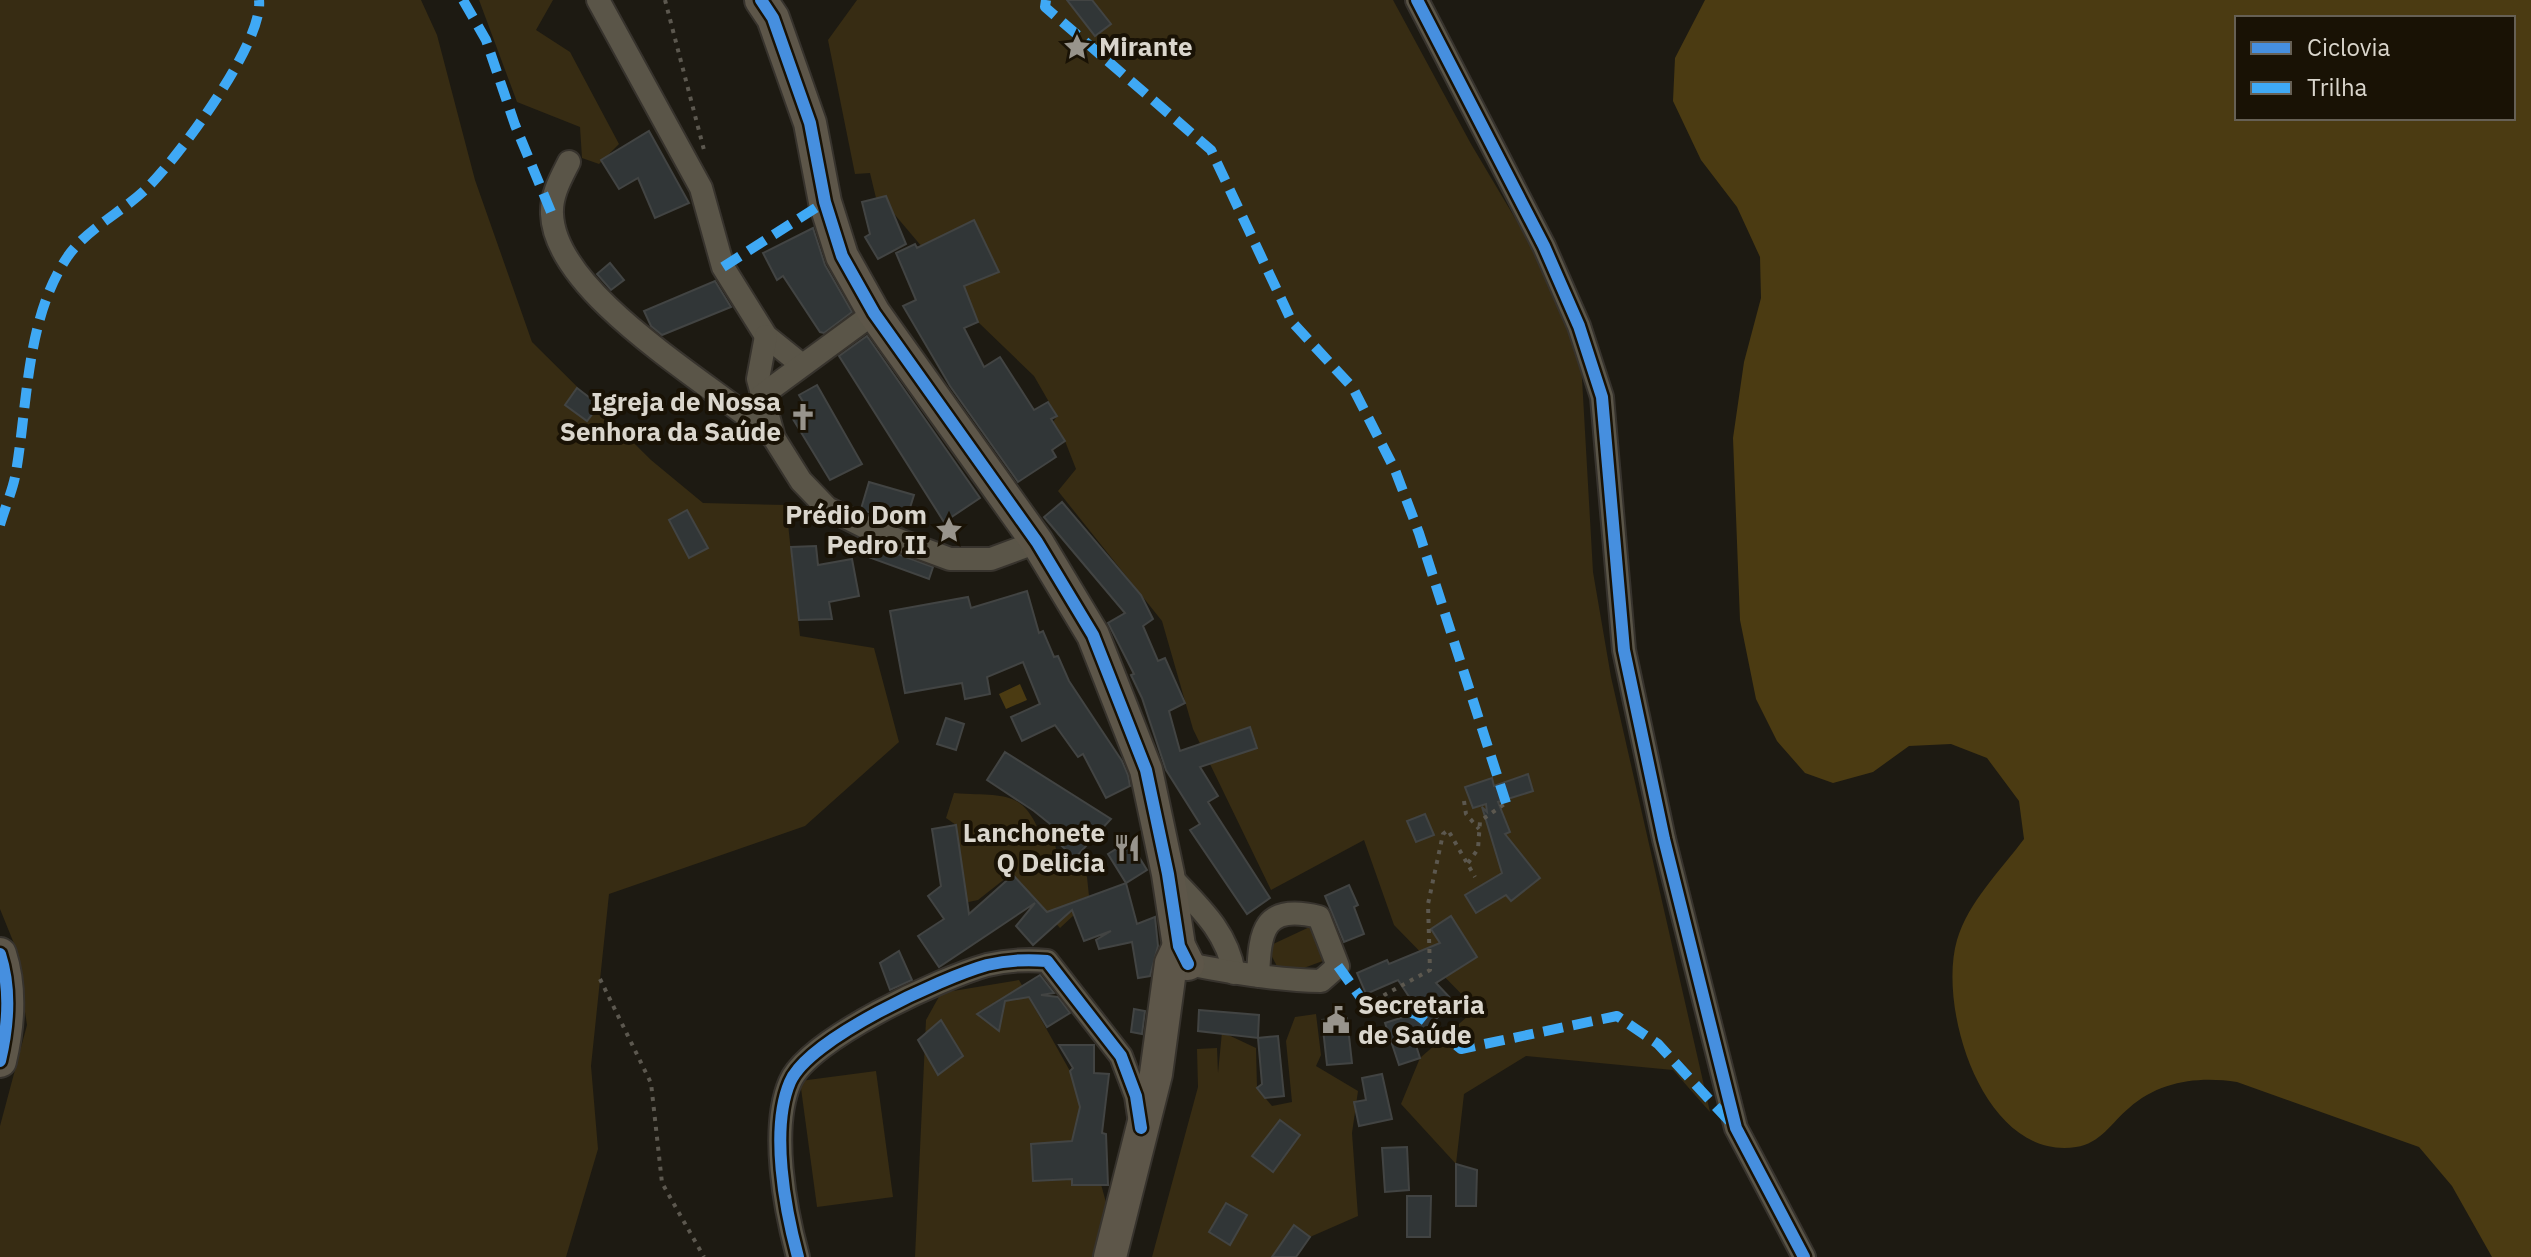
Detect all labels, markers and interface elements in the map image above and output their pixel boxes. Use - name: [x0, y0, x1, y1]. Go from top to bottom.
- legend: [2235, 16, 2515, 120]
- place label: Mirante: [1099, 29, 1193, 63]
- text: Ciclovia: [2307, 31, 2391, 63]
- place icon: Mirante: [1062, 32, 1092, 62]
- text: Trilha: [2307, 71, 2368, 103]
- place label: Igreja de Nossa Senhora da Saúde: [560, 384, 781, 448]
- church icon: Igreja de Nossa Senhora da Saúde: [788, 402, 818, 432]
- place label: Prédio Dom Pedro II: [785, 497, 927, 561]
- place icon: Prédio Dom Pedro II: [934, 515, 964, 545]
- place label: Lanchonete Q Delicia: [963, 815, 1105, 879]
- restaurant icon: Lanchonete Q Delicia: [1112, 833, 1142, 863]
- place label: Secretaria de Saúde: [1358, 987, 1485, 1051]
- public building icon: Secretaria de Saúde: [1321, 1005, 1351, 1035]

